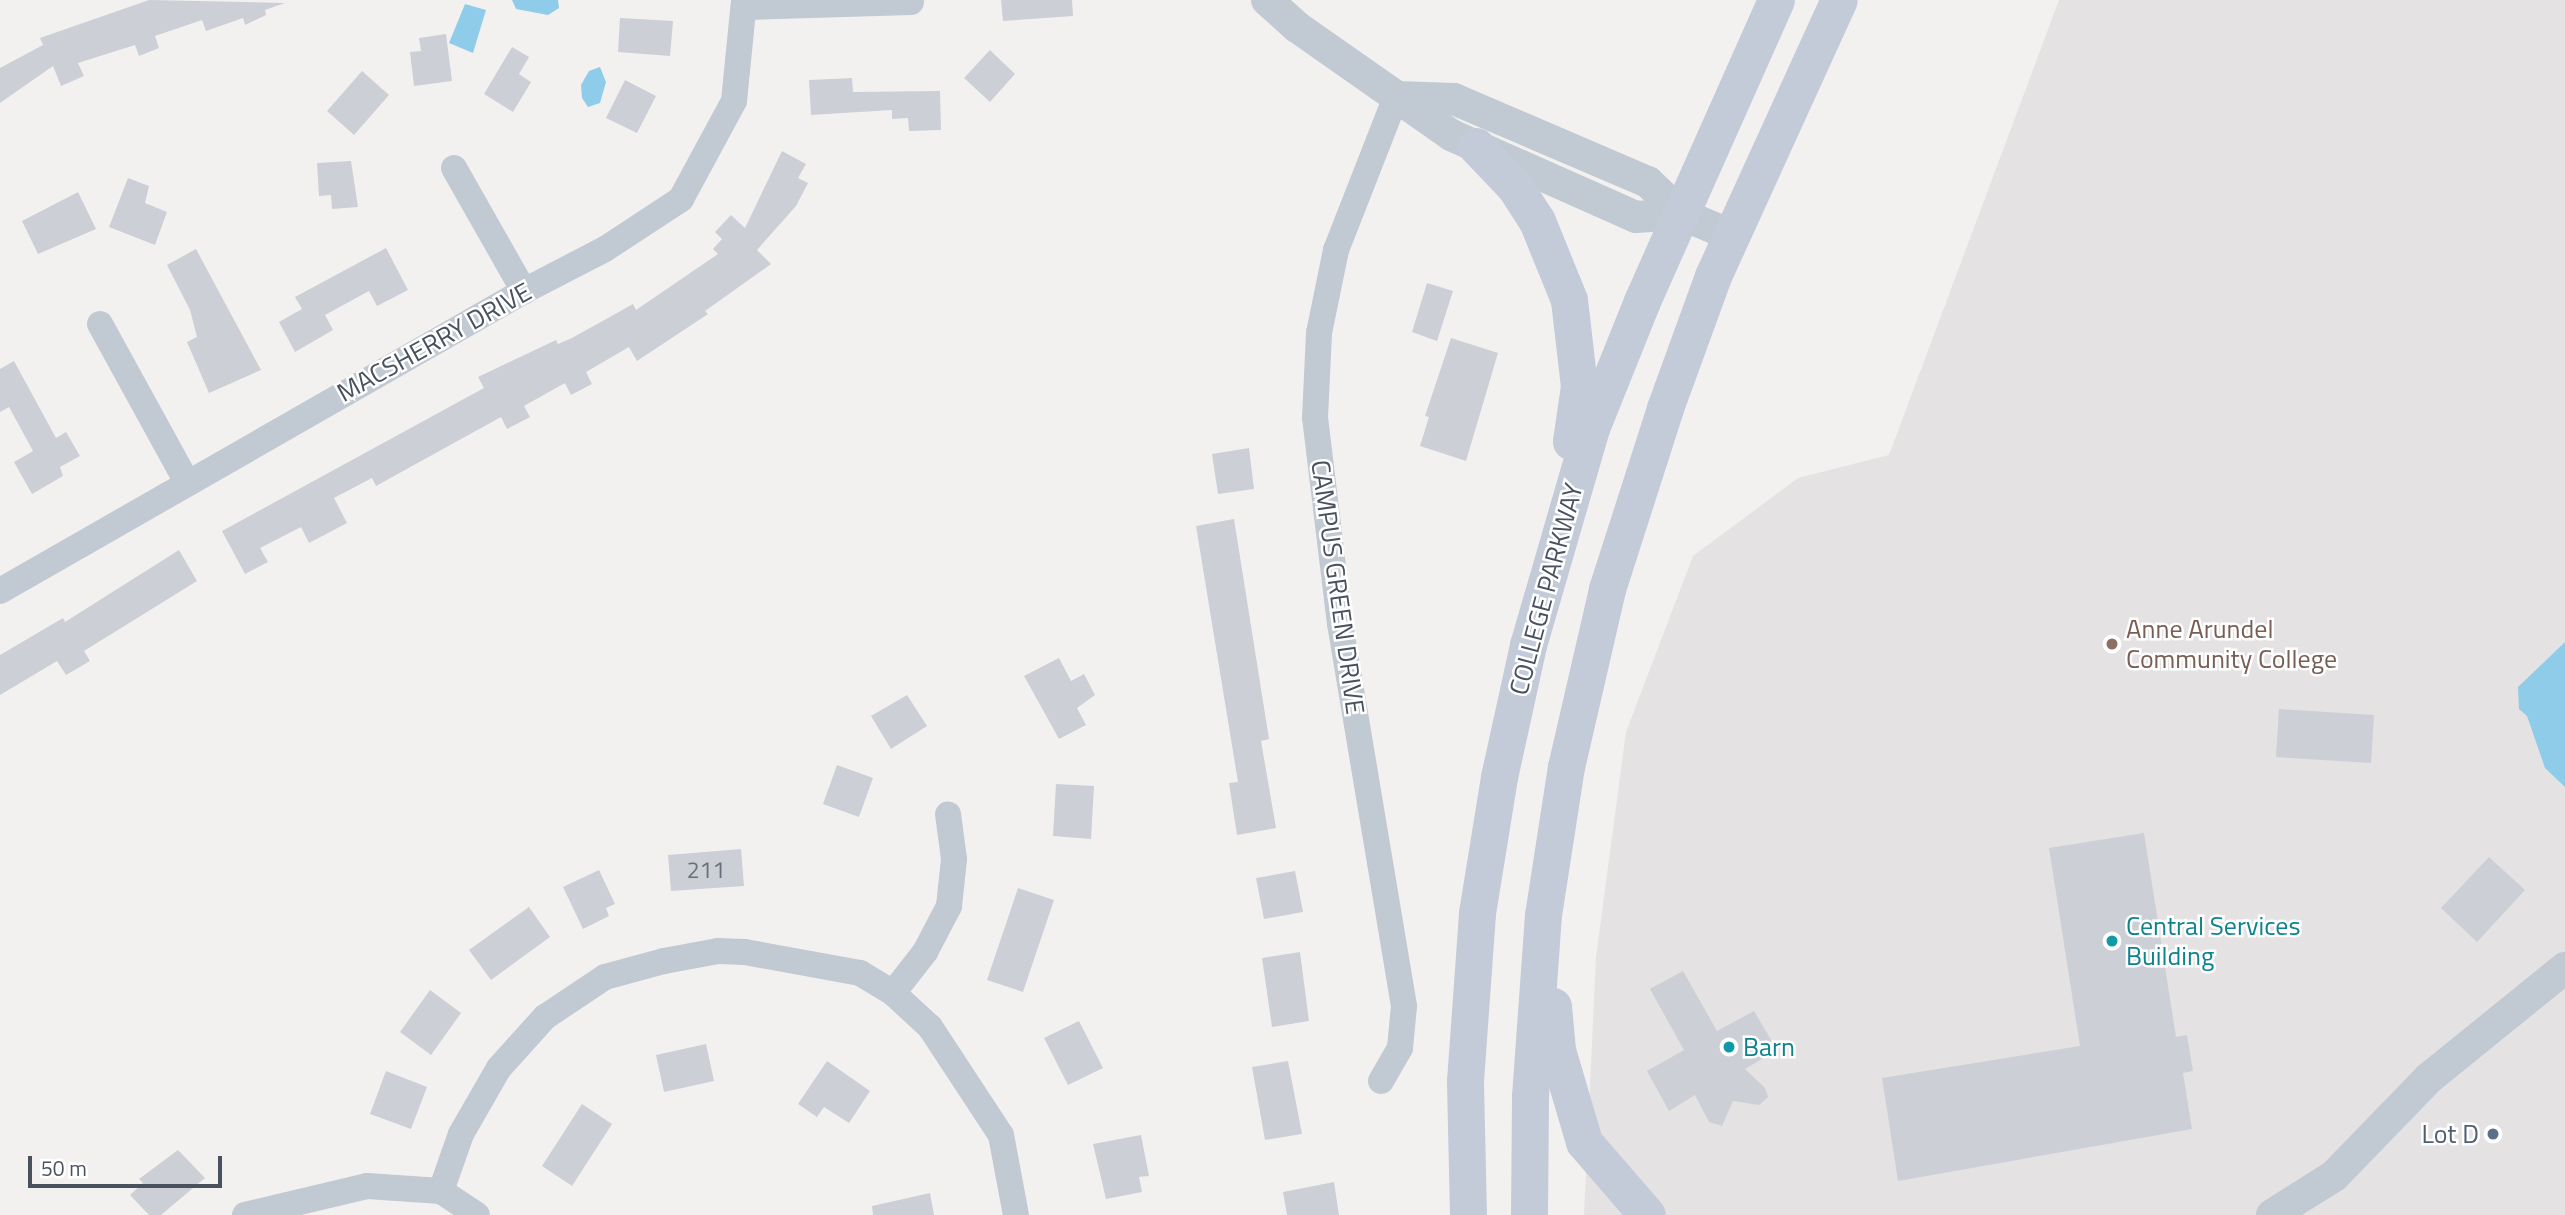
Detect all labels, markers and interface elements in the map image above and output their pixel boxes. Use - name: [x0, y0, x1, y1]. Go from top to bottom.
- street label: MACSHERRY DRIVE: [332, 276, 536, 408]
- street label: CAMPUS GREEN DRIVE: [1305, 458, 1371, 716]
- street label: COLLEGE PARKWAY: [1503, 480, 1589, 698]
- place label: Anne Arundel Community College: [2126, 613, 2337, 674]
- marker: Anne Arundel Community College: [2104, 636, 2120, 652]
- house number: 211: [687, 856, 725, 884]
- place label: Central Services Building: [2126, 910, 2301, 972]
- marker: Central Services Building: [2104, 933, 2120, 949]
- place label: Barn: [1743, 1031, 1795, 1063]
- marker: Barn: [1721, 1039, 1737, 1055]
- place label: Lot D: [2421, 1118, 2479, 1150]
- marker: Lot D: [2485, 1126, 2501, 1142]
- scale bar: [32, 1142, 226, 1186]
- text: 50 m: [41, 1152, 87, 1184]

